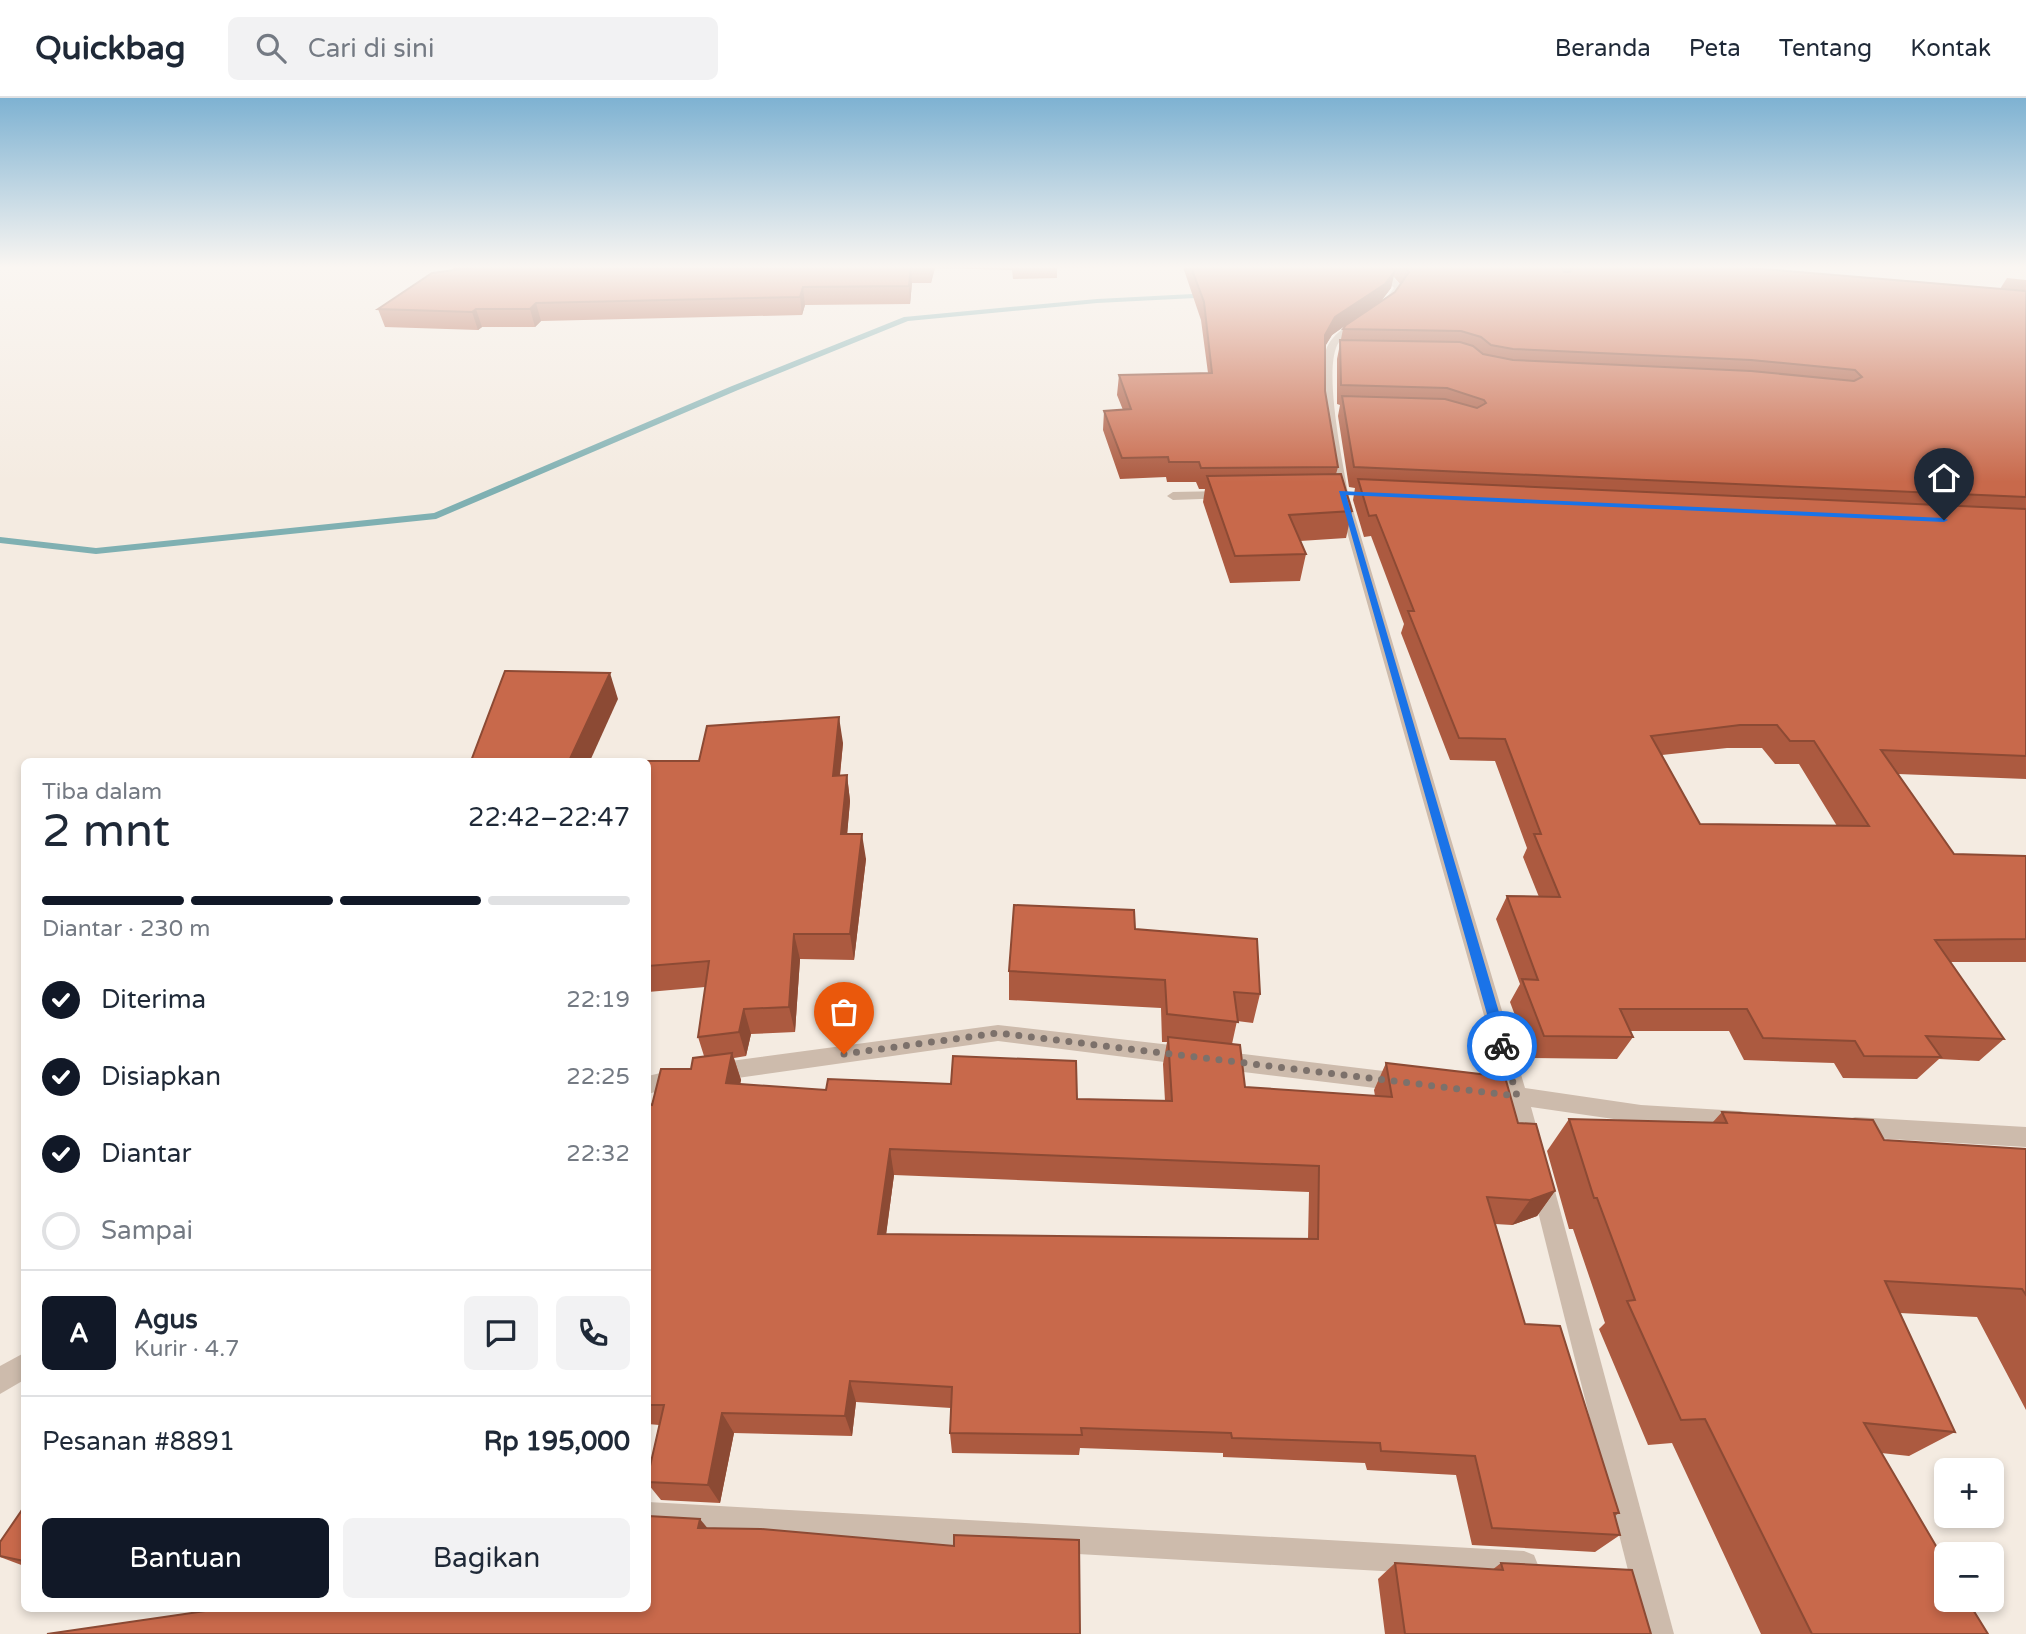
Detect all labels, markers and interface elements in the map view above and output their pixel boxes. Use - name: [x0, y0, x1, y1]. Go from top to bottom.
- search box: [228, 17, 718, 80]
- text: Quickbag: [35, 29, 186, 68]
- icon: search: [252, 29, 290, 67]
- text: Cari di sini: [308, 33, 434, 64]
- text: Beranda: [1555, 34, 1651, 63]
- text: Peta: [1689, 34, 1741, 63]
- text: Tentang: [1779, 34, 1872, 63]
- text: Kontak: [1910, 34, 1991, 63]
- pin: [1914, 448, 1974, 520]
- icon: home: [1925, 459, 1963, 497]
- text: Tiba dalam: [42, 778, 162, 806]
- text: 22:42–22:47: [468, 802, 630, 833]
- text: 2 mnt: [42, 804, 170, 859]
- text: Diantar · 230 m: [42, 915, 210, 943]
- icon: check: [42, 981, 80, 1019]
- pin: [814, 982, 874, 1054]
- text: Diterima: [101, 984, 206, 1015]
- text: 22:19: [566, 986, 630, 1014]
- icon: bag: [825, 993, 863, 1031]
- courier: [1467, 1011, 1537, 1081]
- icon: bike: [1483, 1027, 1521, 1065]
- icon: check: [42, 1058, 80, 1096]
- text: Disiapkan: [101, 1061, 221, 1092]
- text: 22:25: [566, 1063, 630, 1091]
- icon: check: [42, 1135, 80, 1173]
- text: Diantar: [101, 1138, 191, 1169]
- text: 22:32: [566, 1140, 630, 1168]
- text: Sampai: [101, 1215, 193, 1246]
- button: chat: [464, 1296, 538, 1370]
- button: phone: [556, 1296, 630, 1370]
- text: Agus: [134, 1304, 198, 1335]
- text: A: [69, 1318, 89, 1349]
- text: Kurir · 4.7: [134, 1335, 239, 1363]
- text: Pesanan #8891: [42, 1426, 235, 1457]
- text: Rp 195,000: [484, 1426, 630, 1457]
- map controls: [1934, 1458, 2004, 1612]
- button: +: [1934, 1458, 2004, 1528]
- button: Bantuan: [42, 1518, 329, 1598]
- button: Bagikan: [343, 1518, 630, 1598]
- button: −: [1934, 1542, 2004, 1612]

